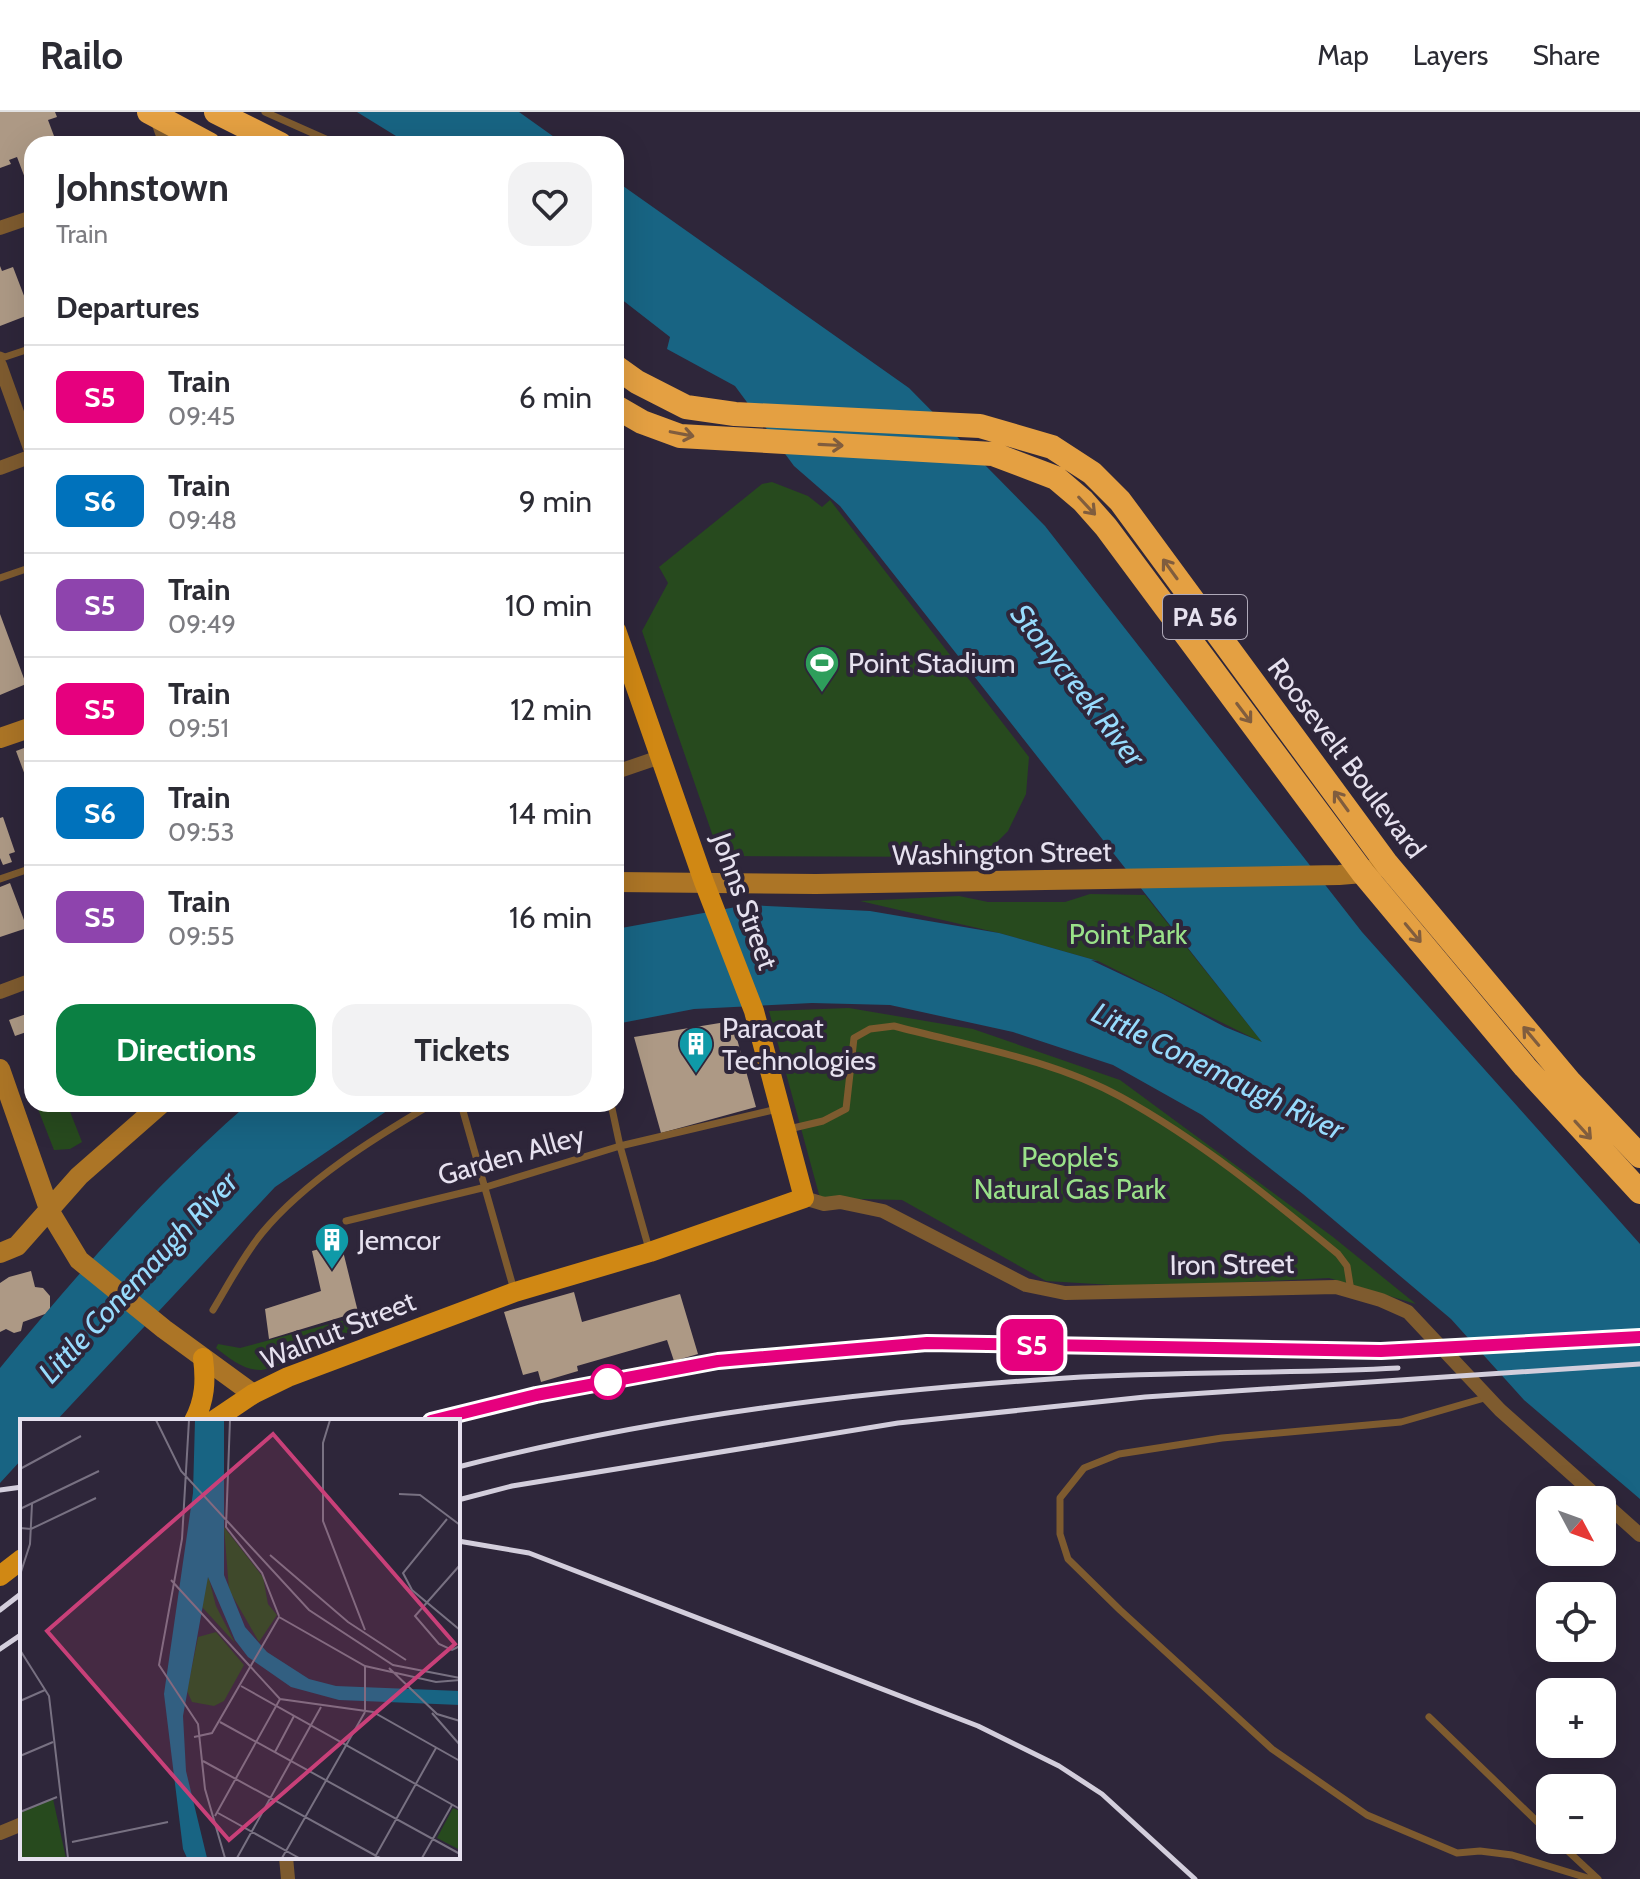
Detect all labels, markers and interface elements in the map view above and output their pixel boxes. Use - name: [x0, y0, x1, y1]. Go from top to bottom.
- text: Railo: [40, 32, 123, 79]
- text: Map: [1317, 38, 1369, 72]
- text: Layers: [1413, 38, 1488, 72]
- text: Share: [1532, 38, 1600, 72]
- button: heart: [508, 162, 592, 246]
- text: Johnstown: [56, 164, 229, 211]
- text: Train: [56, 218, 108, 250]
- text: Departures: [56, 289, 200, 326]
- text: Train: [168, 363, 231, 400]
- text: 6 min: [519, 379, 592, 416]
- text: S5: [84, 380, 116, 414]
- text: 09:45: [168, 400, 235, 432]
- one-way arrow: [668, 427, 694, 442]
- one-way arrow: [817, 438, 844, 453]
- text: Train: [168, 467, 231, 504]
- text: 9 min: [519, 483, 592, 520]
- text: S6: [84, 484, 116, 518]
- one-way arrow: [1077, 496, 1096, 516]
- text: 09:48: [168, 504, 237, 536]
- one-way arrow: [1162, 559, 1179, 581]
- text: Train: [168, 571, 231, 608]
- text: 10 min: [505, 587, 592, 624]
- text: S5: [84, 588, 116, 622]
- road number: PA 56: [1163, 595, 1247, 639]
- water label: Stonycreek River: [1003, 596, 1154, 775]
- text: 09:49: [168, 608, 236, 640]
- sports icon: Point Stadium: [803, 644, 841, 694]
- place label: Point Stadium: [848, 646, 1016, 680]
- street label: Roosevelt Boulevard: [1261, 651, 1433, 865]
- text: Train: [168, 675, 231, 712]
- text: 12 min: [510, 691, 592, 728]
- text: S5: [84, 692, 116, 726]
- one-way arrow: [1236, 701, 1252, 723]
- text: 09:51: [168, 712, 229, 744]
- text: Train: [168, 779, 231, 816]
- one-way arrow: [1333, 791, 1349, 813]
- text: 14 min: [509, 795, 592, 832]
- text: S6: [84, 796, 116, 830]
- text: 09:53: [168, 816, 234, 848]
- street label: Johns Street: [704, 827, 785, 974]
- street label: Washington Street: [892, 834, 1112, 872]
- text: Train: [168, 883, 231, 920]
- text: 16 min: [509, 899, 592, 936]
- text: S5: [84, 900, 116, 934]
- park label: Point Park: [1069, 917, 1188, 951]
- text: 09:55: [168, 920, 234, 952]
- one-way arrow: [1404, 922, 1422, 943]
- water label: Little Conemaugh River: [1086, 994, 1352, 1149]
- button: Directions: [56, 1004, 316, 1096]
- button: Tickets: [332, 1004, 592, 1096]
- place label: Paracoat Technologies: [722, 1011, 876, 1077]
- building icon: Paracoat Technologies: [677, 1025, 715, 1075]
- one-way arrow: [1522, 1026, 1540, 1047]
- street label: Garden Alley: [434, 1118, 588, 1192]
- one-way arrow: [1573, 1120, 1592, 1140]
- park label: People's Natural Gas Park: [974, 1140, 1167, 1206]
- water label: Little Conemaugh River: [31, 1162, 247, 1390]
- building icon: Jemcor: [313, 1221, 351, 1271]
- place label: Jemcor: [357, 1223, 441, 1257]
- street label: Iron Street: [1169, 1246, 1295, 1282]
- street label: Walnut Street: [256, 1284, 420, 1376]
- line badge: S5: [996, 1319, 1068, 1371]
- text: S5: [1016, 1328, 1048, 1362]
- unlabelled marker: [591, 1365, 625, 1399]
- inset map: [20, 1419, 460, 1859]
- north arrow: [1536, 1486, 1616, 1566]
- map controls: [1536, 1486, 1616, 1854]
- button: locate: [1536, 1582, 1616, 1662]
- button: +: [1536, 1678, 1616, 1758]
- button: −: [1536, 1774, 1616, 1854]

